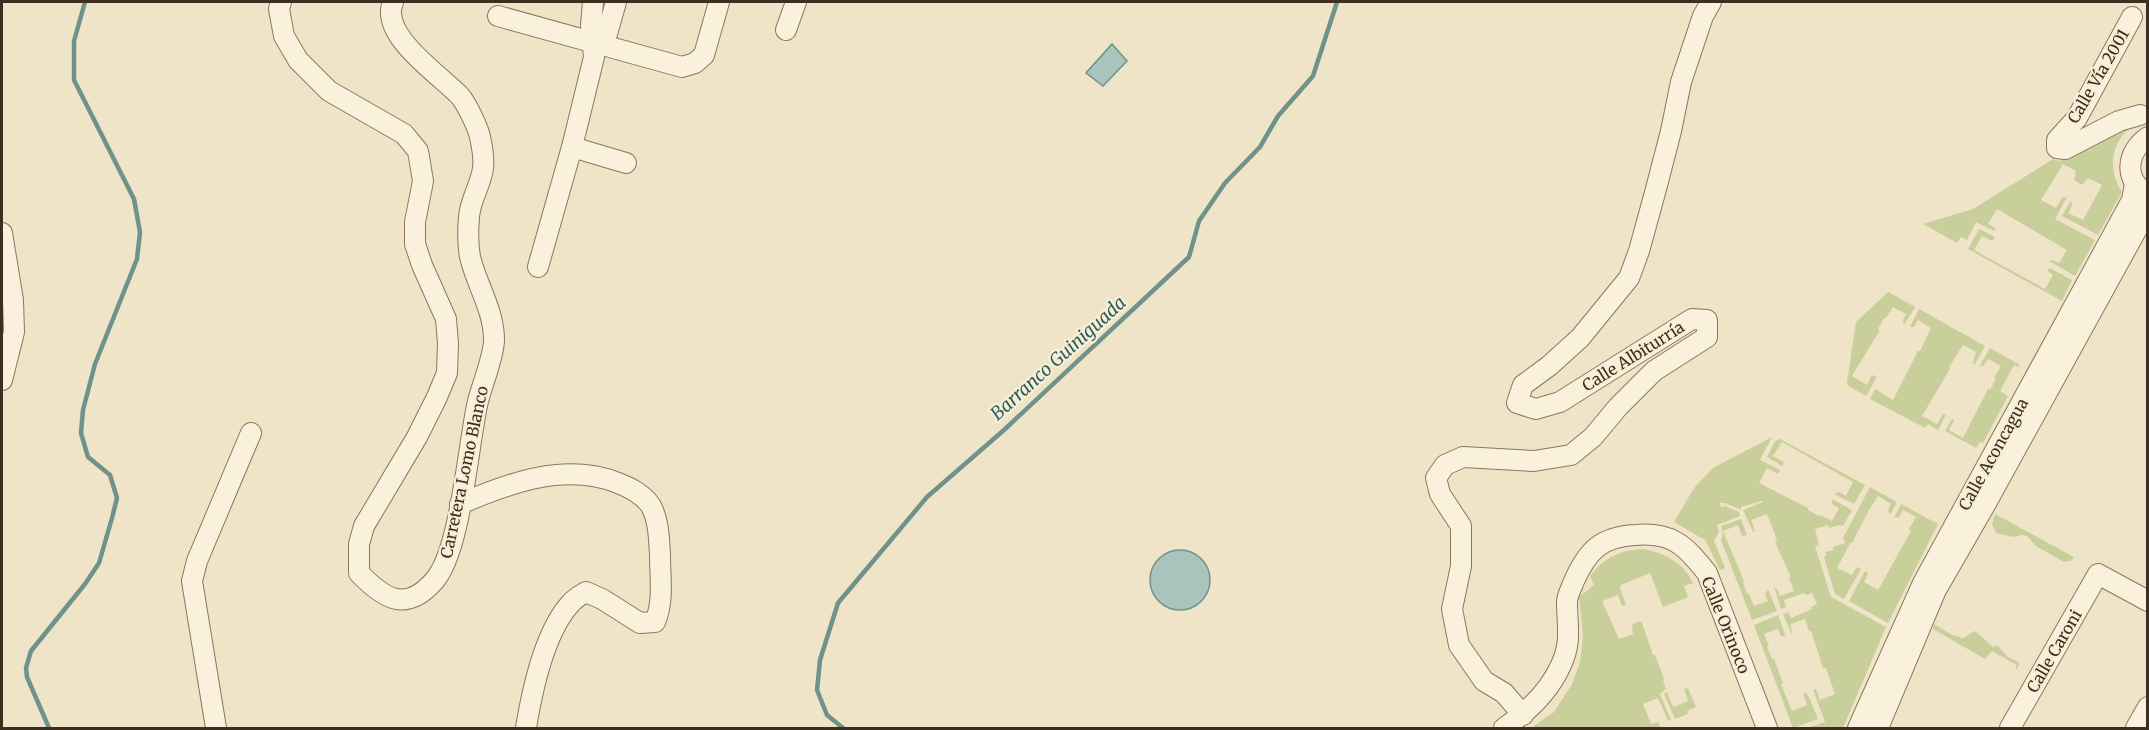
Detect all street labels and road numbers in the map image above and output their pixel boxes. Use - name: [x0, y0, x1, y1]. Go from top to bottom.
- street label: Calle Vía 2001: [2063, 25, 2133, 127]
- street label: Calle Albiturría: [1578, 316, 1688, 395]
- street label: Carretera Lomo Blanco: [436, 384, 492, 560]
- street label: Calle Aconcagua: [1954, 394, 2032, 514]
- street label: Calle Orinoco: [1697, 574, 1755, 676]
- street label: Calle Caroni: [2022, 606, 2086, 696]

